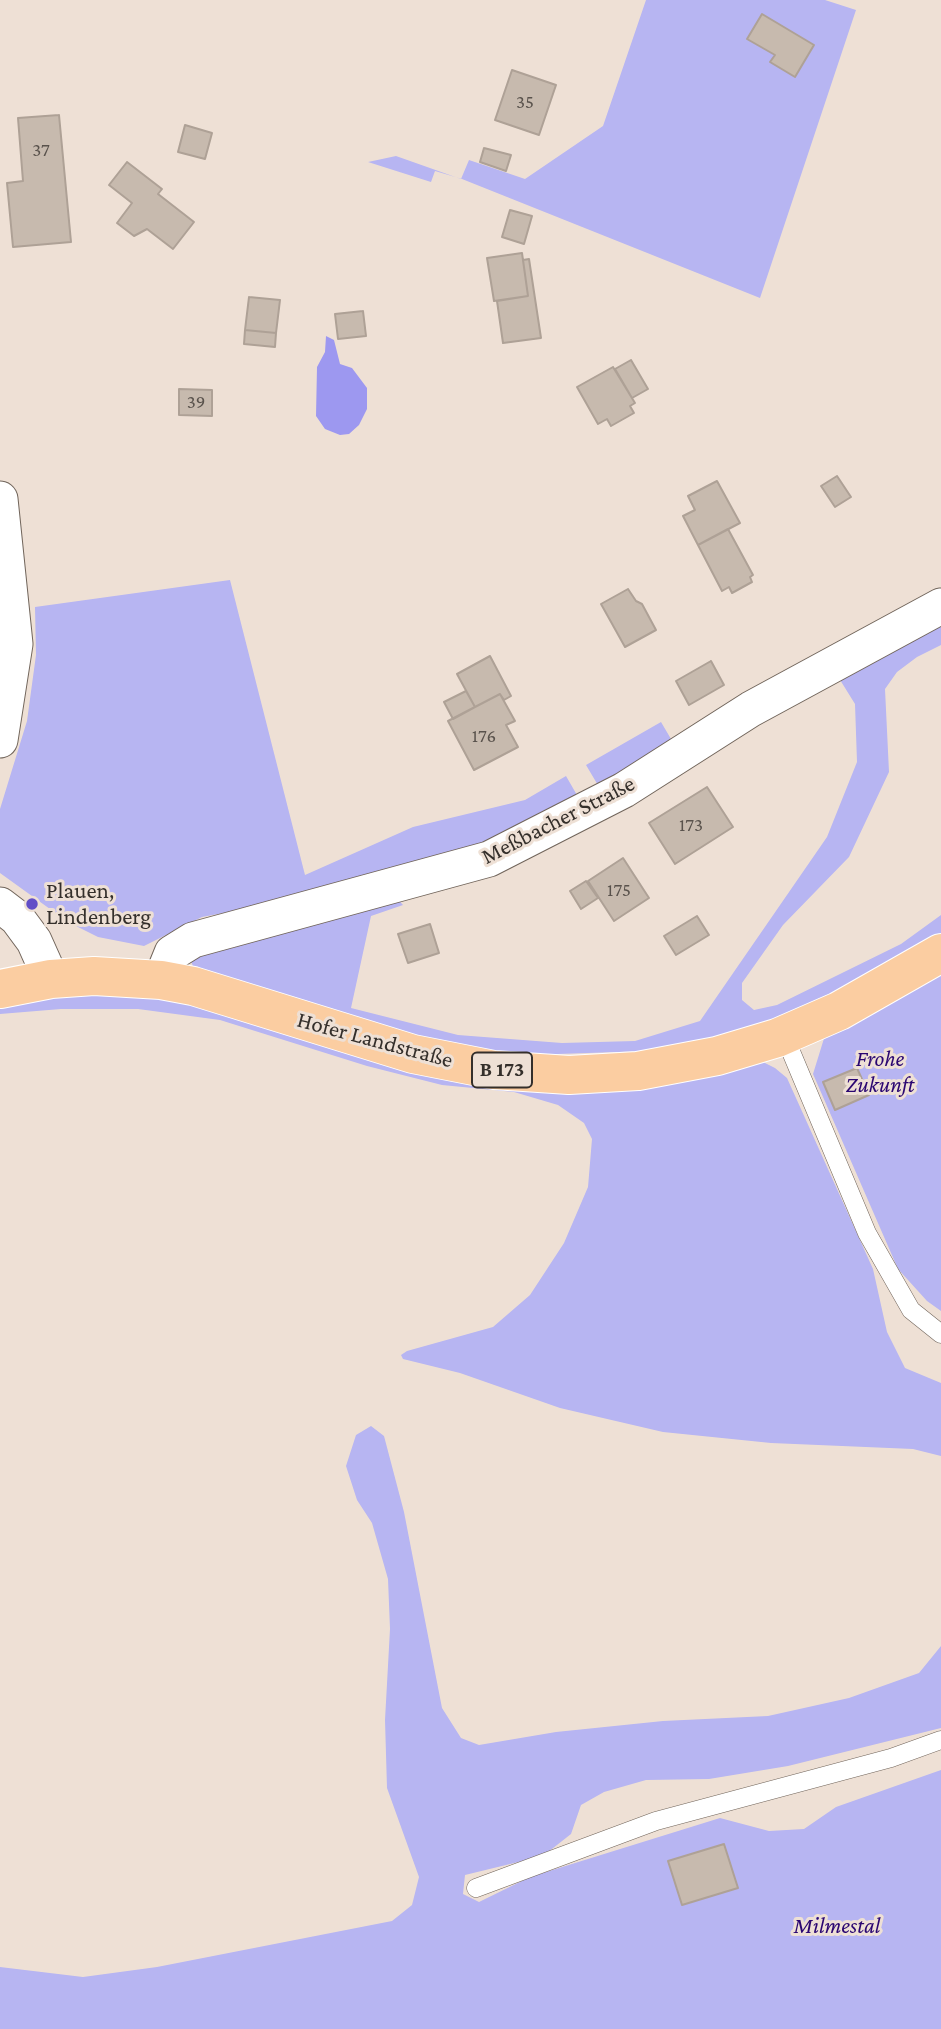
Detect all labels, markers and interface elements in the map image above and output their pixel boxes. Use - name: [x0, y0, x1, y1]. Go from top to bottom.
- house number: 35: [516, 91, 534, 113]
- house number: 37: [32, 139, 50, 161]
- house number: 39: [187, 391, 205, 413]
- house number: 176: [472, 725, 496, 747]
- street label: Meßbacher Straße: [477, 769, 639, 871]
- house number: 173: [679, 814, 703, 836]
- place label: Plauen, Lindenberg: [46, 877, 151, 931]
- house number: 175: [607, 879, 631, 901]
- marker: Plauen, Lindenberg: [24, 896, 40, 912]
- street label: Hofer Landstraße: [294, 1006, 456, 1074]
- park label: Frohe Zukunft: [845, 1045, 915, 1099]
- road number: B 173: [472, 1052, 532, 1088]
- park label: Milmestal: [794, 1912, 880, 1940]

